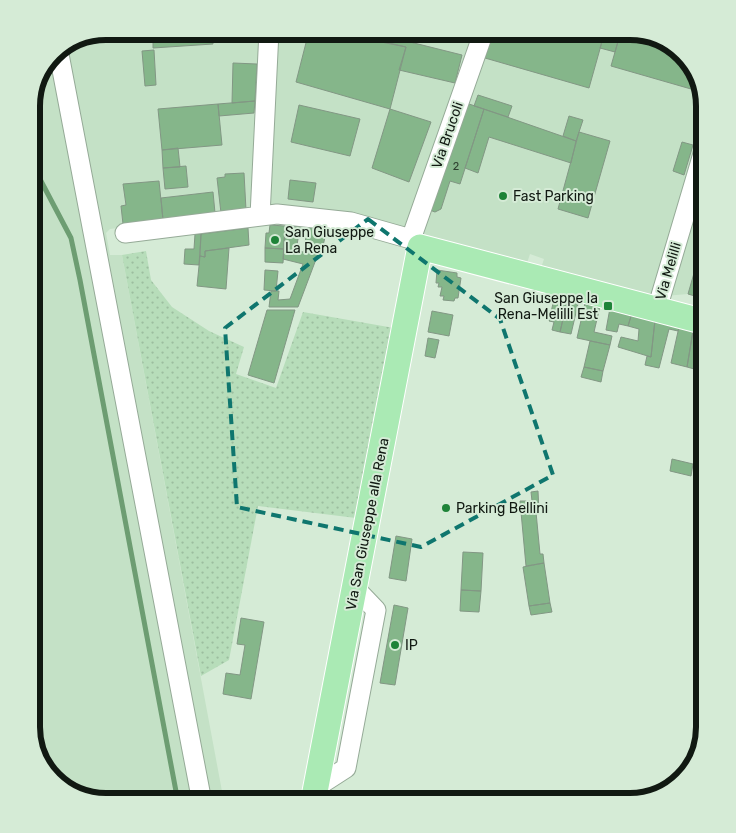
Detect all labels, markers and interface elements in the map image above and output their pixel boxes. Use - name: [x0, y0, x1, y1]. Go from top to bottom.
- street label: Via Brucoli: [428, 100, 467, 171]
- house number: 2: [453, 160, 459, 173]
- place label: Fast Parking: [513, 188, 594, 205]
- marker: Fast Parking: [497, 190, 509, 202]
- place label: San Giuseppe La Rena: [285, 224, 374, 257]
- marker: San Giuseppe La Rena: [269, 234, 281, 246]
- street label: Via Melilli: [652, 240, 685, 302]
- place label: San Giuseppe la Rena-Melilli Est: [494, 290, 599, 323]
- marker: San Giuseppe la Rena-Melilli Est: [602, 300, 614, 312]
- street label: Via San Giuseppe alla Rena: [342, 437, 393, 612]
- place label: Parking Bellini: [456, 500, 548, 517]
- marker: Parking Bellini: [440, 502, 452, 514]
- place label: IP: [405, 637, 418, 654]
- marker: IP: [389, 639, 401, 651]

